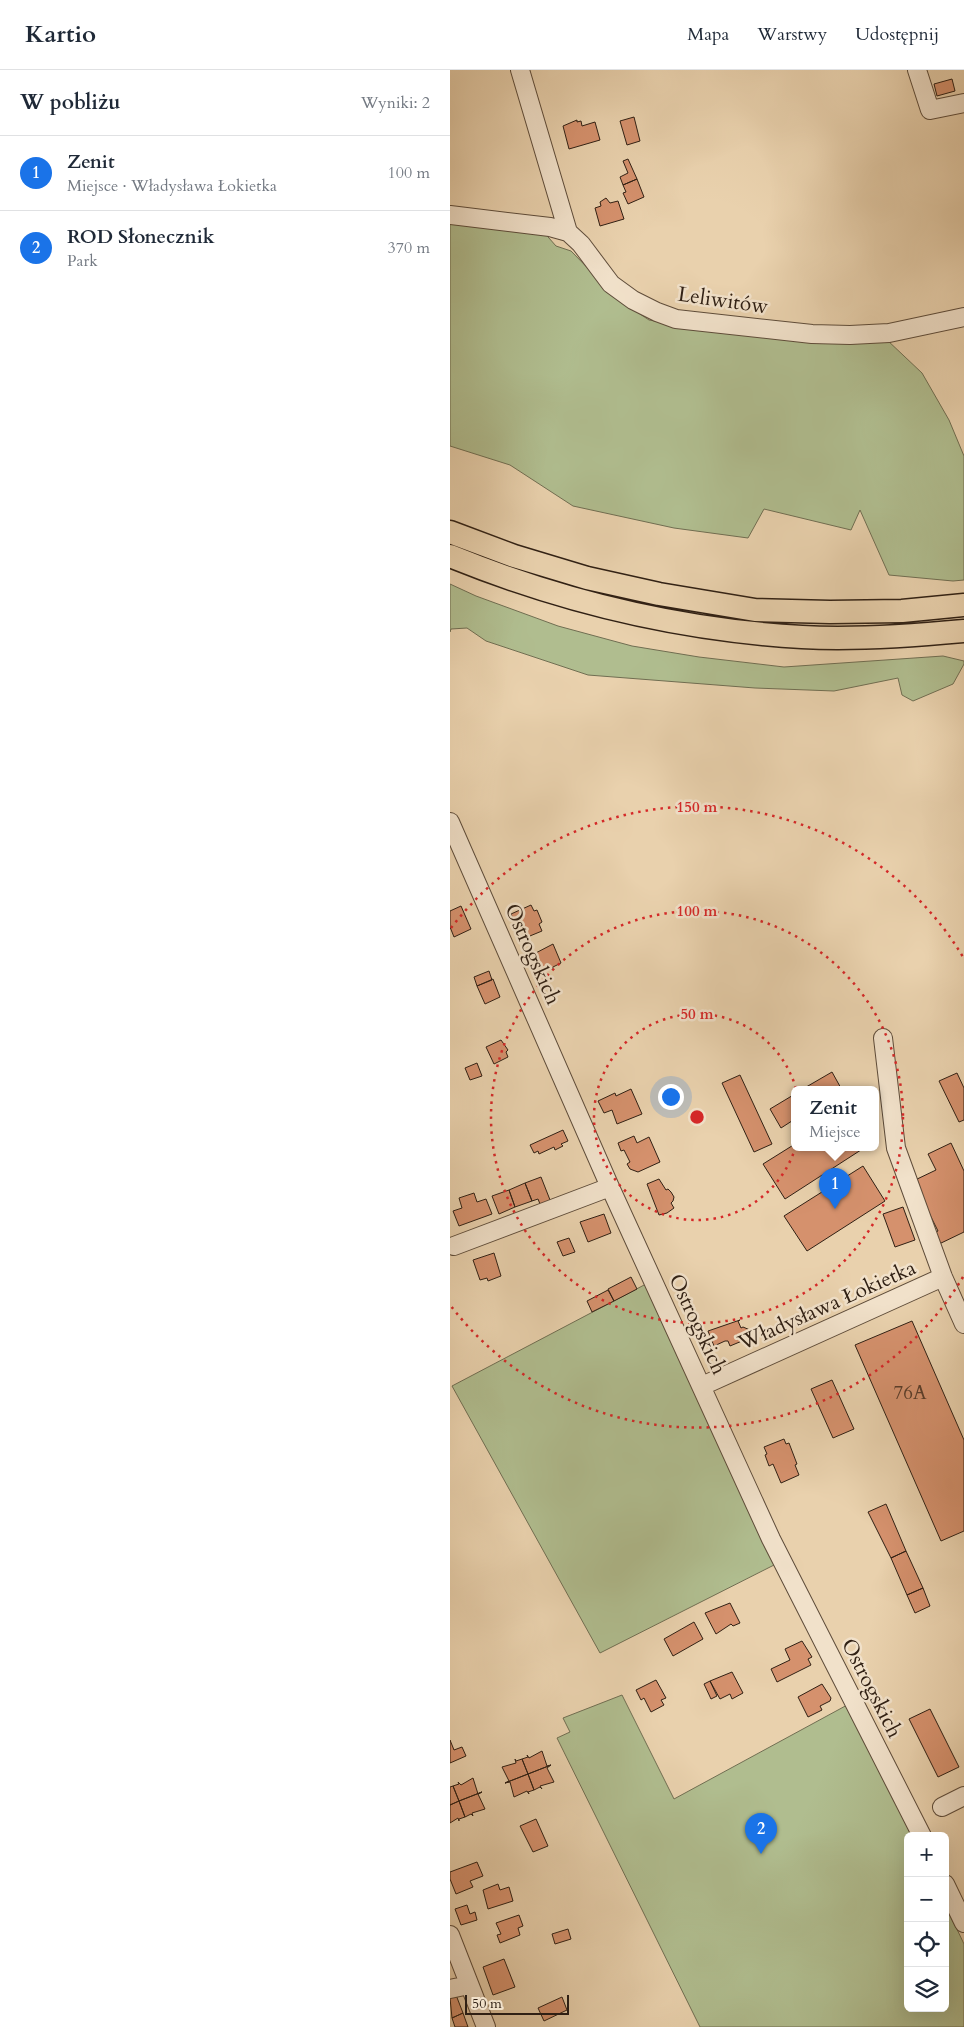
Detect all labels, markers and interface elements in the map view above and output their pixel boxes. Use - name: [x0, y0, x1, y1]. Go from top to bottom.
- text: Kartio: [25, 18, 96, 51]
- text: Mapa: [687, 22, 729, 47]
- text: Warstwy: [757, 22, 827, 47]
- text: Udostępnij: [855, 22, 939, 47]
- text: W pobliżu: [20, 88, 121, 117]
- text: Wyniki: 2: [361, 92, 430, 114]
- text: Zenit: [67, 149, 115, 175]
- text: 1: [32, 162, 40, 184]
- text: 100 m: [388, 162, 430, 184]
- text: Miejsce · Władysława Łokietka: [67, 175, 277, 197]
- text: ROD Słonecznik: [67, 224, 215, 250]
- text: 2: [32, 237, 40, 259]
- text: 370 m: [388, 237, 430, 259]
- text: Park: [67, 250, 98, 272]
- street label: Leliwitów: [676, 280, 770, 321]
- text: 150 m: [677, 797, 718, 817]
- street label: Ostrogskich: [497, 899, 568, 1010]
- text: 100 m: [677, 901, 718, 921]
- text: 50 m: [680, 1004, 714, 1024]
- your location: [658, 1084, 684, 1110]
- popup: [791, 1086, 879, 1151]
- text: Zenit: [809, 1095, 857, 1121]
- centre of rings: [688, 1108, 706, 1126]
- text: Miejsce: [809, 1121, 861, 1143]
- pin: 1: [819, 1168, 851, 1209]
- street label: Władysława Łokietka: [733, 1253, 921, 1358]
- street label: Ostrogskich: [662, 1269, 734, 1380]
- house number: 76A: [894, 1380, 927, 1406]
- street label: Ostrogskich: [834, 1634, 909, 1743]
- pin: 2: [745, 1813, 777, 1854]
- map controls: [904, 1832, 949, 2012]
- button: +: [904, 1832, 949, 1877]
- button: −: [904, 1877, 949, 1922]
- button: locate: [904, 1922, 949, 1967]
- button: layers: [904, 1967, 949, 2012]
- scale bar: [465, 1992, 569, 2015]
- text: 50 m: [472, 1994, 502, 2013]

